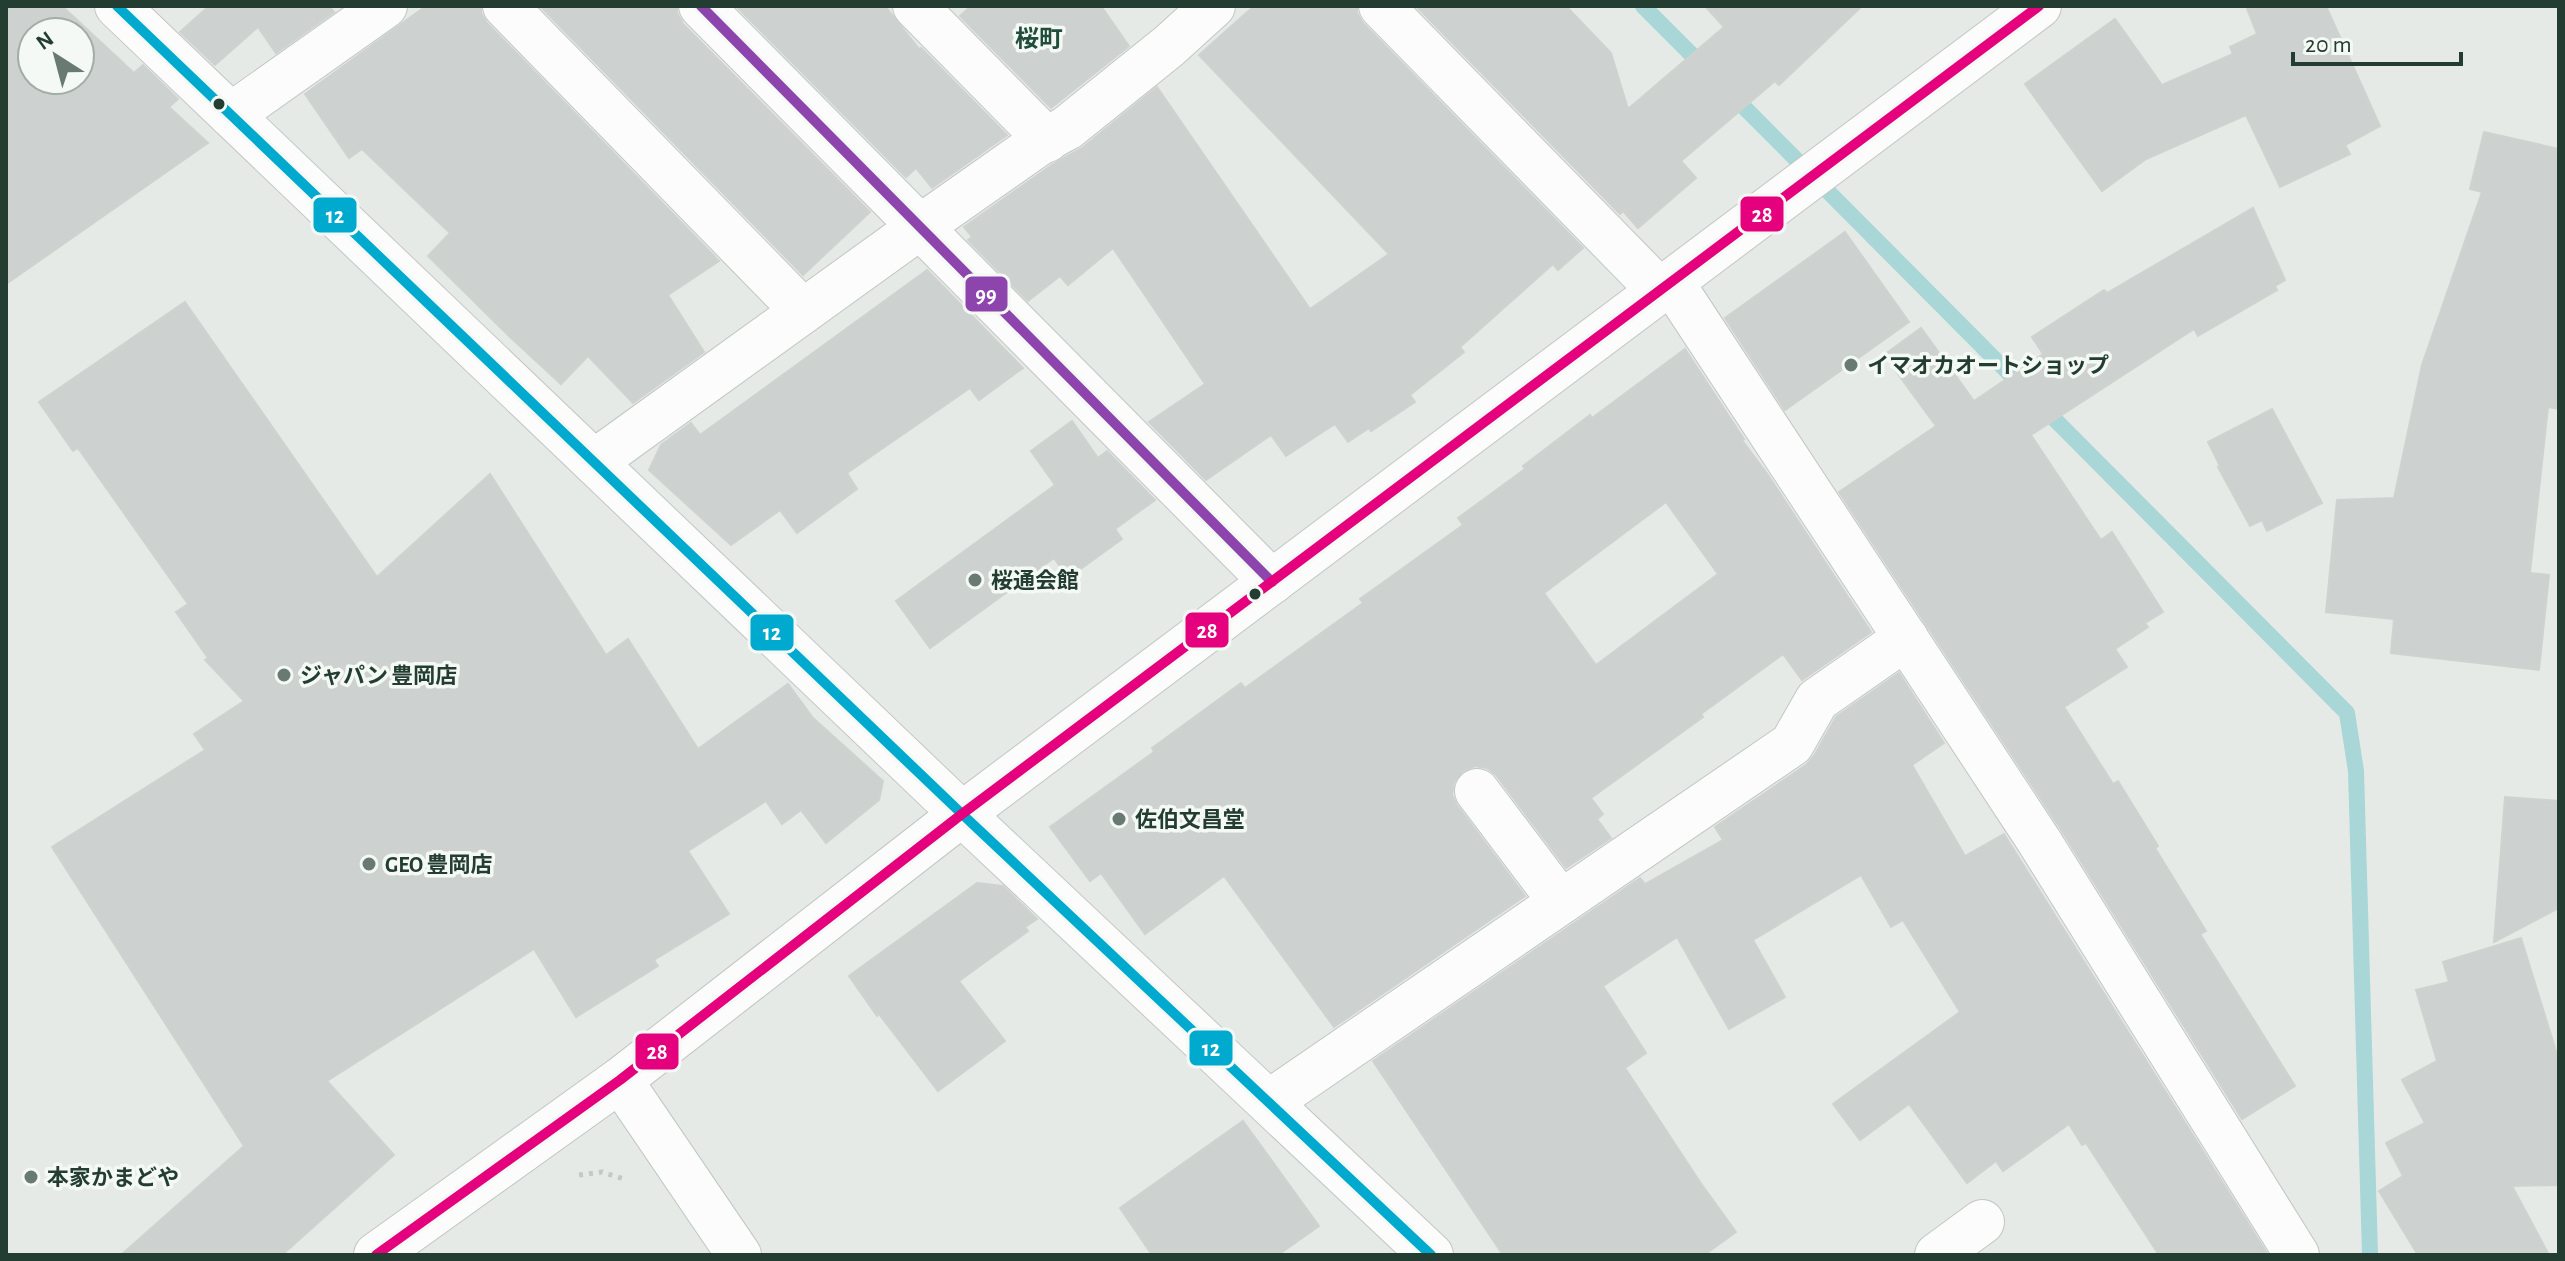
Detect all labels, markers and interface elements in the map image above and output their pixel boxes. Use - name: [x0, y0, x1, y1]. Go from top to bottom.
- north arrow: [16, 16, 96, 96]
- scale bar: [2293, 16, 2461, 66]
- district label: 桜町: [1015, 26, 1063, 52]
- text: N: [32, 27, 57, 54]
- text: 20 m: [2305, 33, 2352, 57]
- unlabelled marker: [211, 96, 227, 112]
- line badge: 28: [1739, 195, 1785, 233]
- line badge: 12: [312, 196, 358, 234]
- text: 28: [1751, 204, 1773, 226]
- text: 12: [326, 205, 344, 227]
- line badge: 99: [964, 275, 1009, 313]
- text: 99: [975, 284, 997, 306]
- place label: イマオカオートショップ: [1867, 354, 2109, 377]
- marker: イマオカオートショップ: [1842, 356, 1860, 374]
- place label: 桜通会館: [991, 569, 1079, 592]
- marker: 桜通会館: [966, 571, 984, 589]
- unlabelled marker: [1247, 586, 1263, 602]
- line badge: 28: [1184, 611, 1230, 649]
- line badge: 12: [749, 613, 795, 652]
- text: 28: [1196, 620, 1218, 642]
- text: 12: [763, 622, 781, 644]
- place label: ジャパン 豊岡店: [300, 664, 457, 687]
- marker: ジャパン 豊岡店: [275, 666, 293, 684]
- place label: 佐伯文昌堂: [1135, 808, 1245, 831]
- marker: 佐伯文昌堂: [1110, 810, 1128, 828]
- place label: GEO 豊岡店: [385, 853, 493, 876]
- marker: GEO 豊岡店: [360, 855, 378, 873]
- line badge: 12: [1188, 1029, 1234, 1067]
- line badge: 28: [634, 1032, 680, 1071]
- text: 12: [1202, 1038, 1220, 1060]
- text: 28: [646, 1041, 668, 1063]
- place label: 本家かまどや: [47, 1166, 179, 1189]
- marker: 本家かまどや: [22, 1168, 40, 1186]

